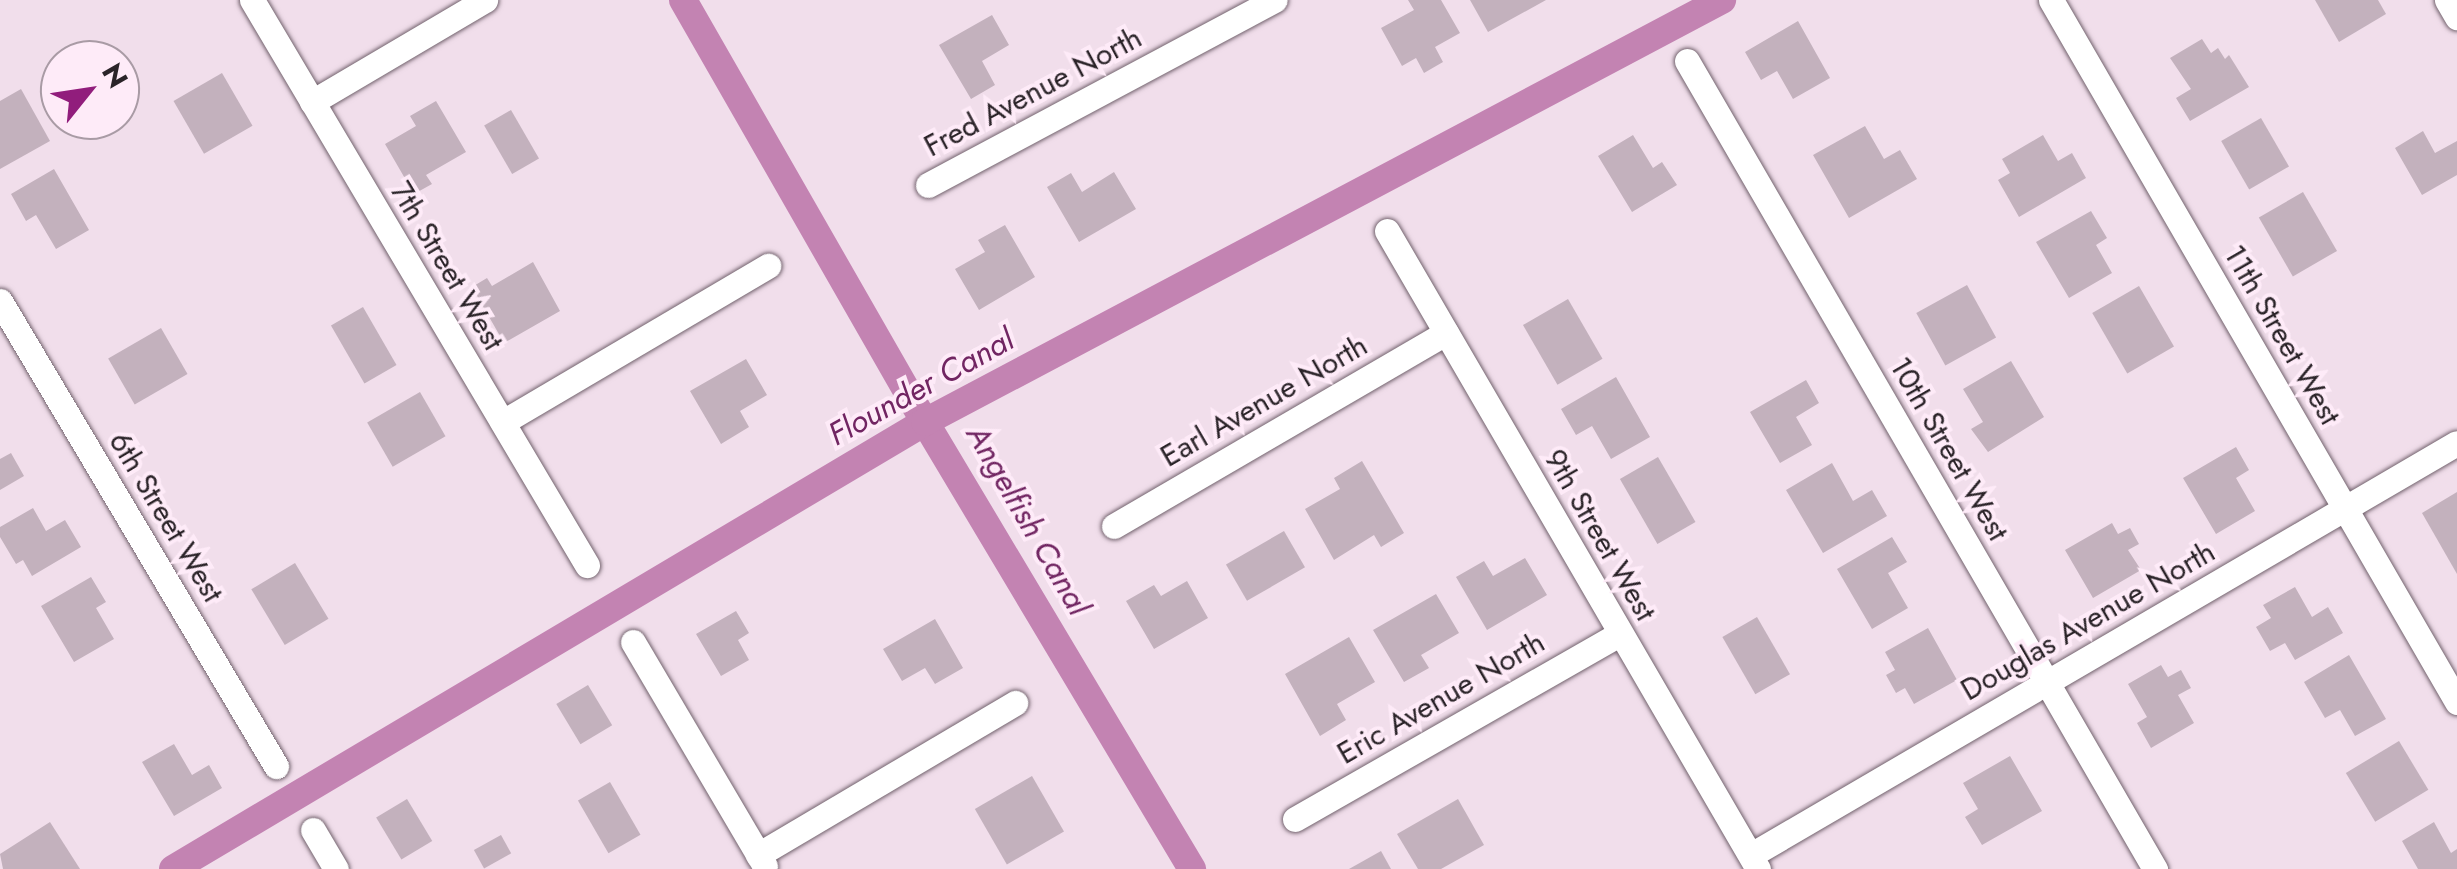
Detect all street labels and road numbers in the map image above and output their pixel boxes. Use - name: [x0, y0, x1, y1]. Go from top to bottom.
- street label: Fred Avenue North: [918, 20, 1148, 164]
- street label: 7th Street West: [383, 175, 511, 357]
- street label: 11th Street West: [2216, 239, 2348, 431]
- street label: Earl Avenue North: [1154, 327, 1374, 475]
- street label: 10th Street West: [1882, 351, 2016, 547]
- street label: 6th Street West: [101, 426, 231, 608]
- street label: 9th Street West: [1536, 443, 1664, 627]
- street label: Douglas Avenue North: [1955, 534, 2221, 708]
- street label: Eric Avenue North: [1331, 624, 1551, 772]

